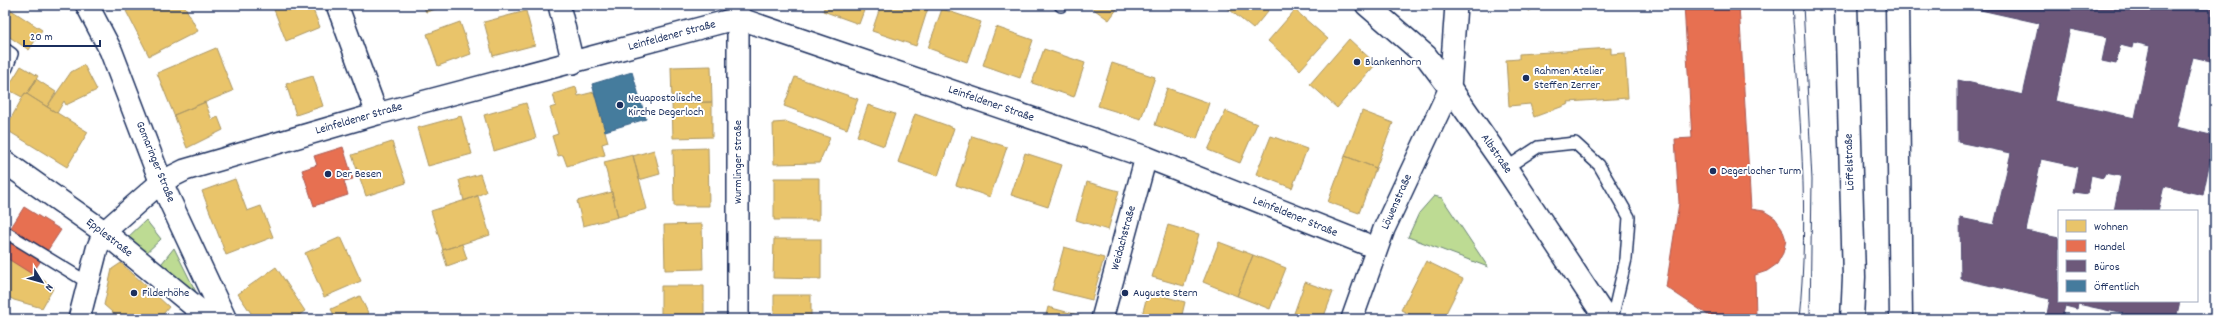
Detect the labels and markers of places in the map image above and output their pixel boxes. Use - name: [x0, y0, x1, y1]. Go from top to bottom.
- place label: Blankenhorn: [1365, 54, 1422, 71]
- marker: Blankenhorn: [1352, 57, 1362, 67]
- place label: Rahmen Atelier Steffen Zerrer: [1534, 63, 1604, 94]
- marker: Rahmen Atelier Steffen Zerrer: [1521, 73, 1531, 83]
- place label: Neuapostolische Kirche Degerloch: [628, 90, 704, 121]
- marker: Neuapostolische Kirche Degerloch: [615, 100, 625, 110]
- place label: Degerlocher Turm: [1721, 163, 1801, 180]
- place label: Der Besen: [336, 166, 382, 183]
- marker: Degerlocher Turm: [1708, 166, 1718, 176]
- marker: Der Besen: [323, 169, 333, 179]
- place label: Filderhöhe: [142, 285, 189, 302]
- place label: Auguste Stern: [1133, 285, 1198, 302]
- marker: Filderhöhe: [129, 288, 139, 298]
- marker: Auguste Stern: [1120, 288, 1130, 298]

